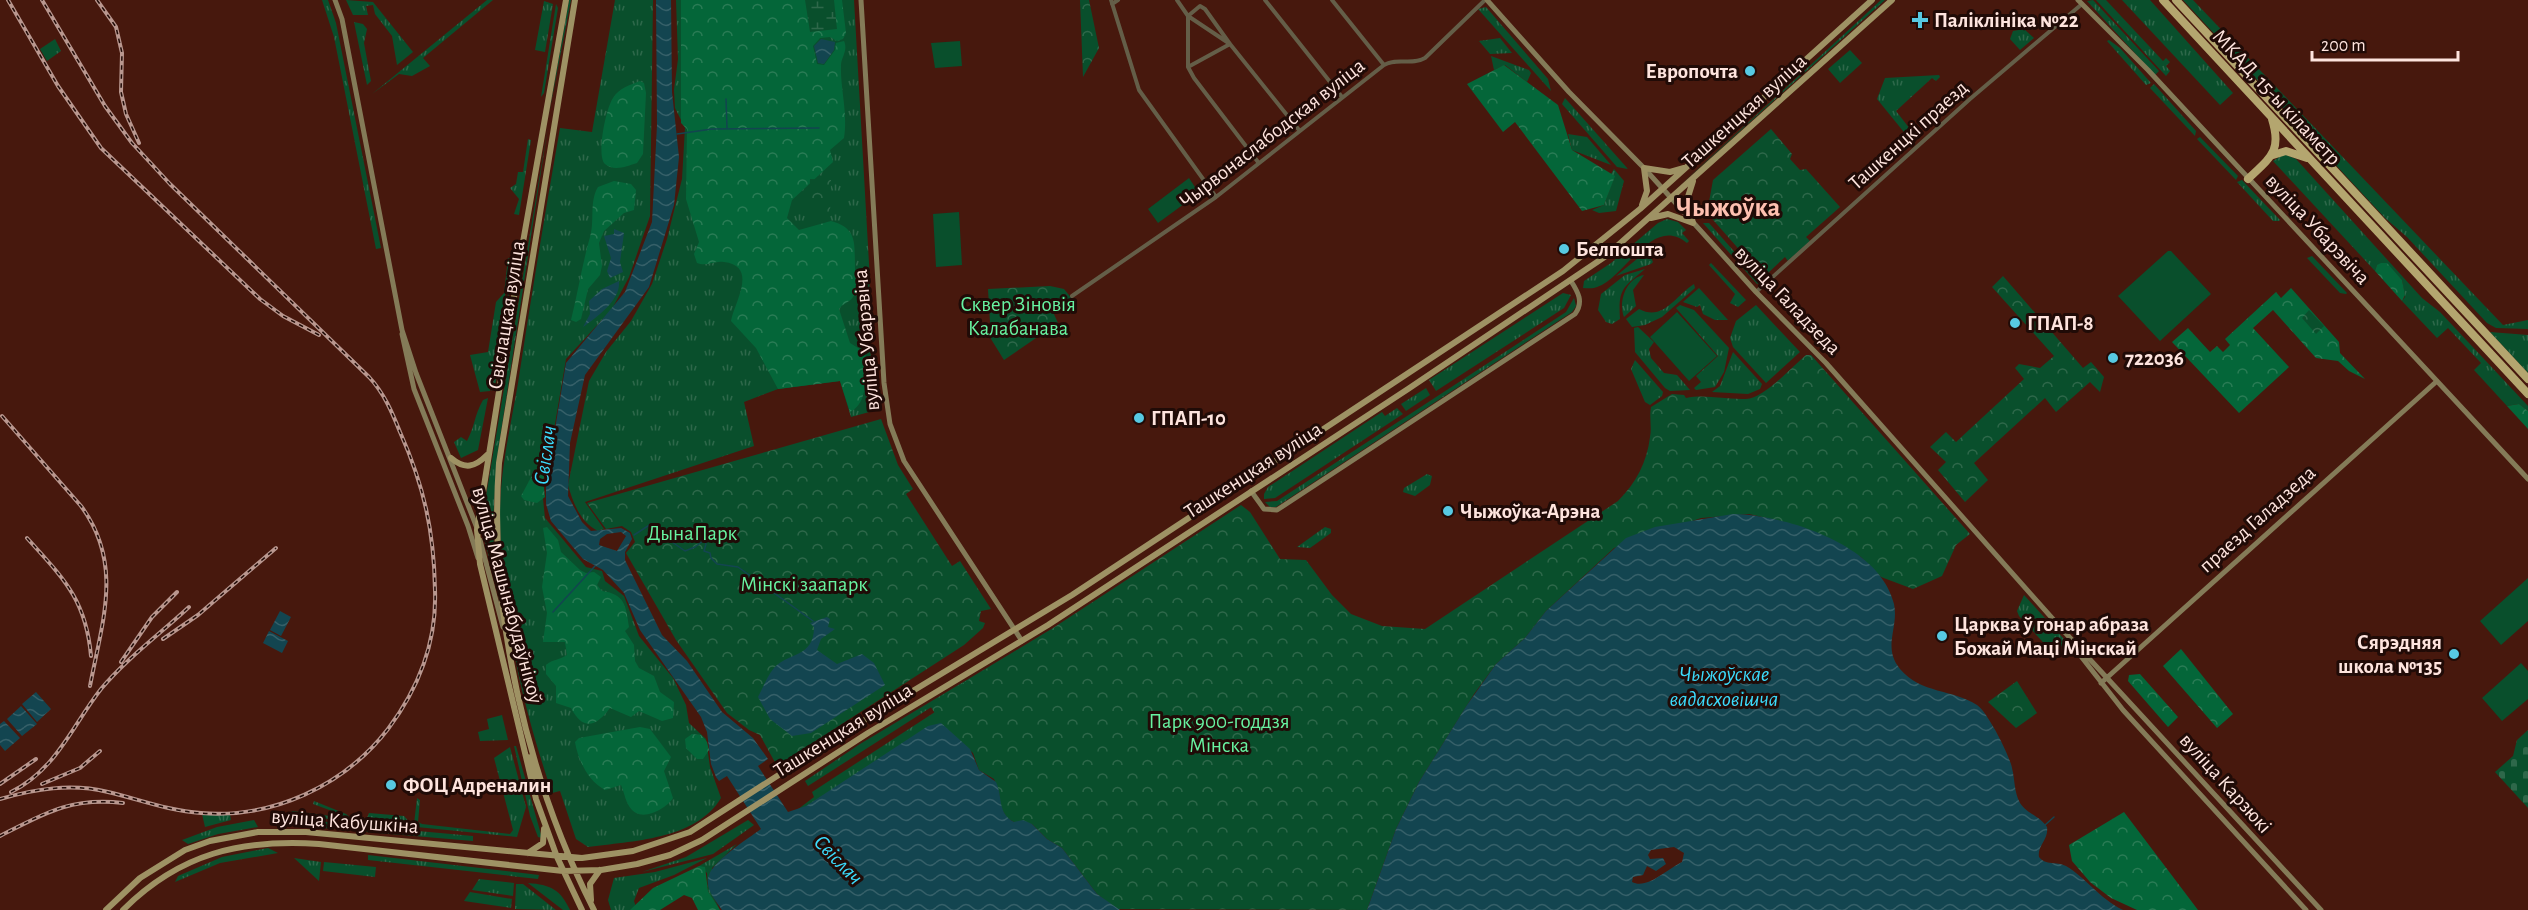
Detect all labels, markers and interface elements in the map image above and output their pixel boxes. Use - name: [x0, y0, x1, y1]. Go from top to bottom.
- place label: Паліклініка №22: [1934, 10, 2079, 31]
- marker: Паліклініка №22: [1911, 11, 1929, 29]
- scale bar: [2312, 24, 2458, 62]
- street label: МКАД, 15-ы кіламетр: [2209, 25, 2345, 169]
- text: 200 m: [2321, 37, 2366, 55]
- street label: Ташкенцкая вуліца: [1678, 50, 1811, 172]
- street label: Чырвонаслабодская вуліца: [1176, 55, 1369, 212]
- place label: Европочта: [1645, 61, 1738, 82]
- marker: Европочта: [1743, 64, 1757, 78]
- street label: Ташкенцкі праезд: [1845, 77, 1972, 194]
- street label: вуліца Убарэвіча: [2261, 170, 2374, 289]
- district label: Чыжоўка: [1676, 194, 1780, 222]
- street label: Свіслацкая вуліца: [484, 239, 529, 391]
- place label: Белпошта: [1576, 239, 1664, 260]
- marker: Белпошта: [1557, 242, 1571, 256]
- street label: вуліца Галадзеда: [1731, 242, 1845, 359]
- street label: вуліца Убарэвіча: [850, 268, 883, 412]
- park label: Сквер Зіновія Калабанава: [960, 294, 1076, 339]
- place label: ГПАП-8: [2027, 313, 2094, 334]
- marker: ГПАП-8: [2008, 316, 2022, 330]
- place label: 722036: [2125, 348, 2184, 369]
- marker: 722036: [2106, 351, 2120, 365]
- place label: ГПАП-10: [1151, 408, 1226, 429]
- marker: ГПАП-10: [1132, 411, 1146, 425]
- street label: Ташкенцкая вуліца: [1181, 418, 1326, 523]
- water label: Свіслач: [530, 424, 560, 486]
- street label: праезд Галадзеда: [2195, 462, 2320, 577]
- street label: вуліца Машынабудаўнікоў: [468, 485, 547, 706]
- place label: Чыжоўка-Арэна: [1460, 501, 1601, 522]
- marker: Чыжоўка-Арэна: [1441, 504, 1455, 518]
- park label: ДынаПарк: [647, 523, 737, 544]
- park label: Мінскі заапарк: [740, 574, 868, 595]
- place label: Царква ў гонар абраза Божай Маці Мінскай: [1954, 614, 2149, 659]
- marker: Царква ў гонар абраза Божай Маці Мінскай: [1935, 629, 1949, 643]
- place label: Сярэдняя школа №135: [2338, 632, 2442, 677]
- marker: Сярэдняя школа №135: [2447, 647, 2461, 661]
- water label: Чыжоўскае вадасховішча: [1670, 663, 1778, 710]
- street label: Ташкенцкая вуліца: [770, 679, 917, 782]
- park label: Парк 900-годдзя Мінска: [1148, 711, 1290, 756]
- street label: вуліца Карзюкі: [2176, 729, 2276, 837]
- place label: ФОЦ Адреналин: [403, 775, 551, 796]
- marker: ФОЦ Адреналин: [384, 778, 398, 792]
- street label: вуліца Кабушкіна: [271, 806, 420, 837]
- water label: Свіслач: [810, 831, 867, 889]

